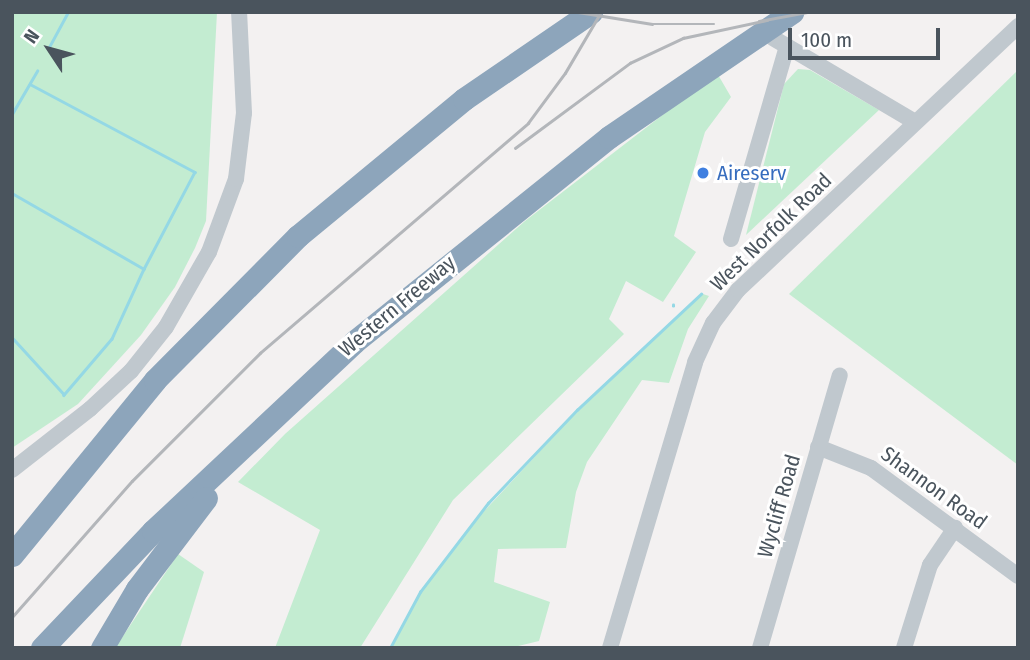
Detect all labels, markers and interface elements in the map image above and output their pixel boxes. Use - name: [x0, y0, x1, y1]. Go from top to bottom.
- north arrow: [14, 14, 84, 84]
- scale bar: [792, 14, 944, 58]
- text: N: [19, 25, 44, 48]
- text: 100 m: [801, 27, 852, 53]
- place label: Aireserv: [717, 160, 786, 186]
- marker: Aireserv: [695, 165, 711, 181]
- street label: West Norfolk Road: [705, 168, 837, 296]
- street label: Western Freeway: [334, 250, 460, 362]
- street label: Shannon Road: [876, 441, 992, 535]
- street label: Wycliff Road: [752, 452, 806, 560]

